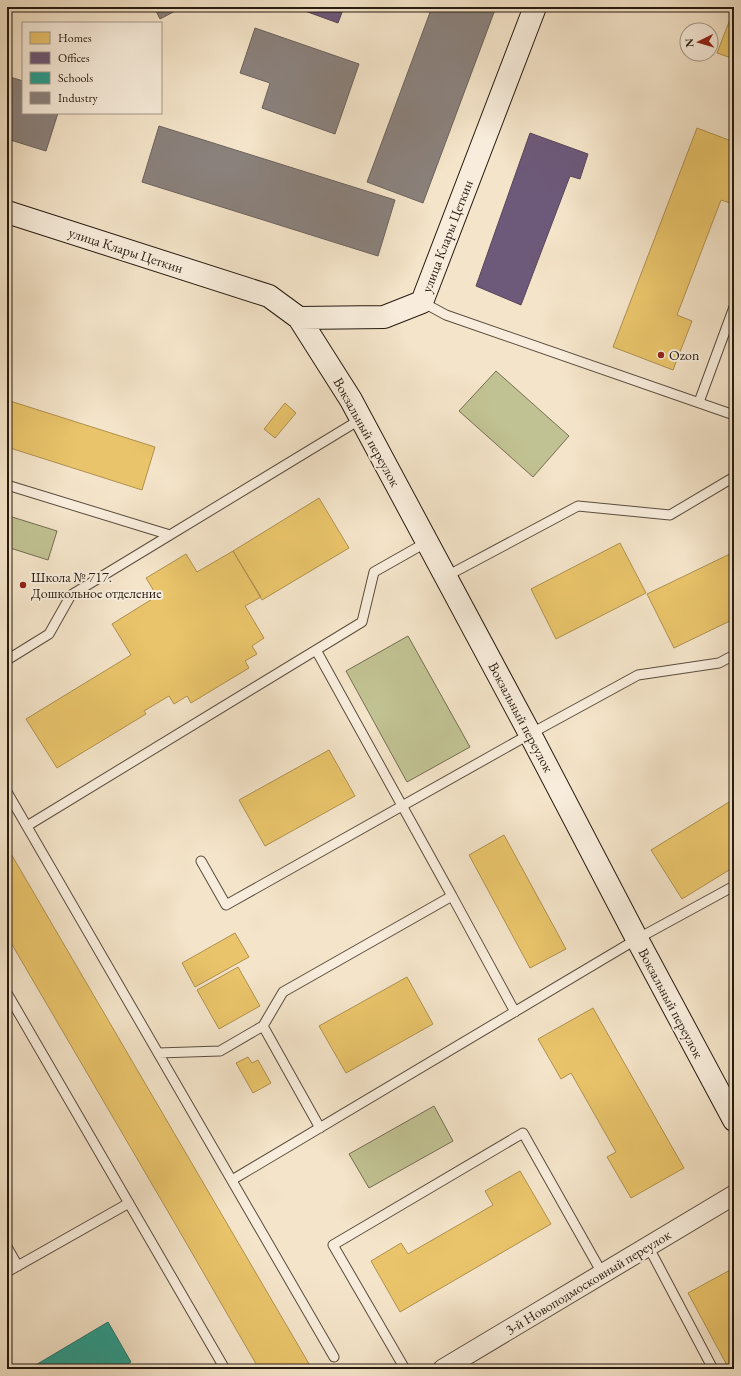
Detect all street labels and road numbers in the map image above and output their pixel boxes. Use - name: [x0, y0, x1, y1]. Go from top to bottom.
- street label: улица Клары Цеткин: [417, 177, 477, 295]
- street label: улица Клары Цеткин: [67, 223, 185, 277]
- street label: Вокзальный переулок: [329, 374, 405, 490]
- street label: Вокзальный переулок: [484, 659, 558, 775]
- street label: Вокзальный переулок: [634, 945, 708, 1061]
- street label: 3-й Новоподмосковный переулок: [502, 1225, 674, 1339]

